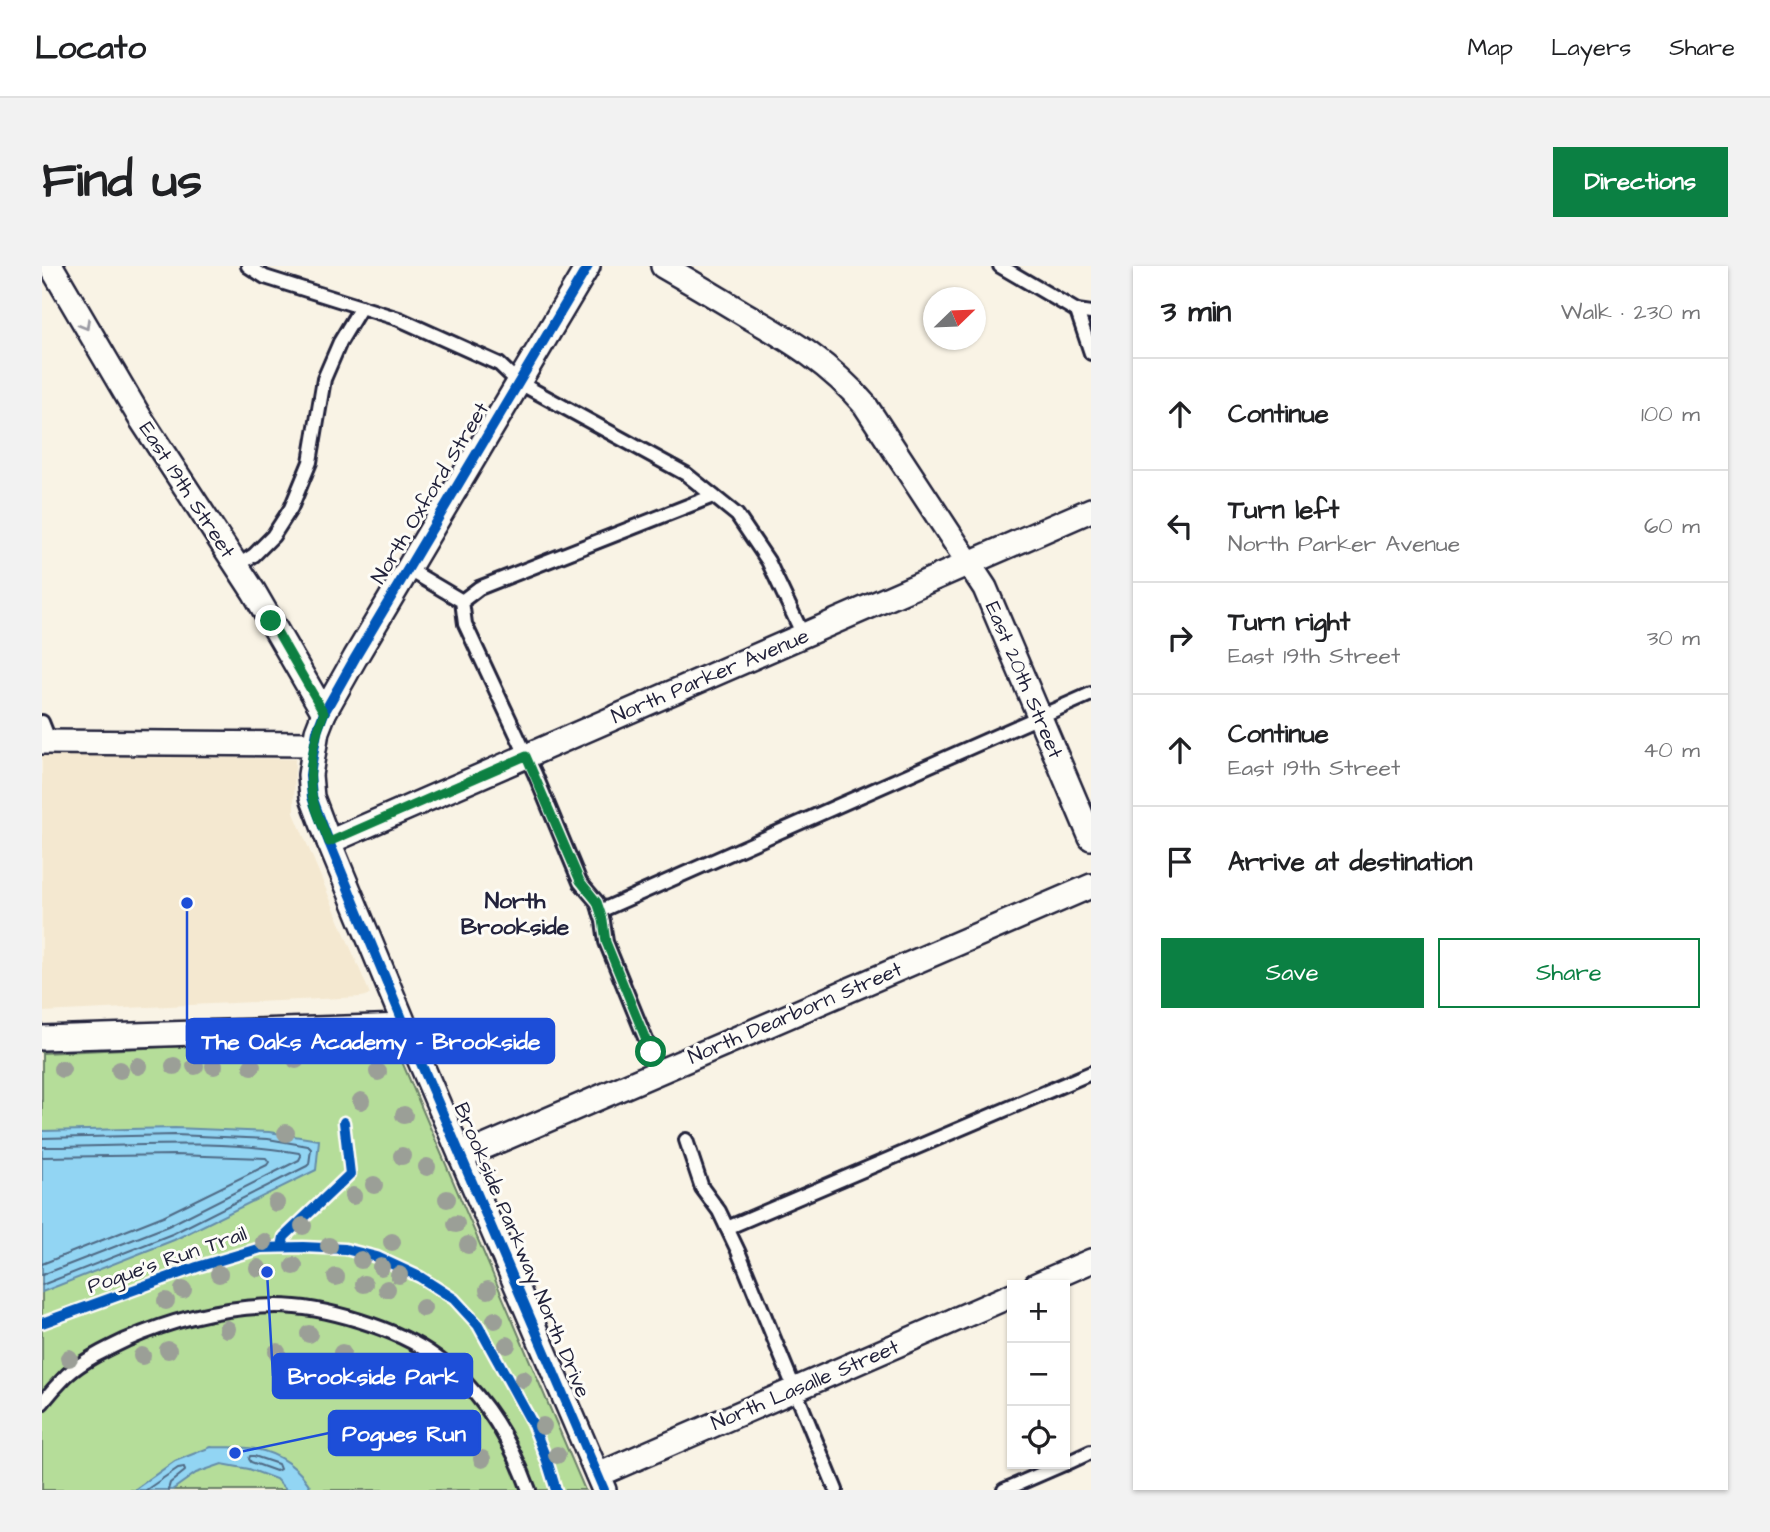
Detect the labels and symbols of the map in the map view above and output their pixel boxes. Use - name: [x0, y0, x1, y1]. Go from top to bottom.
- north arrow: [923, 287, 986, 350]
- one-way arrow: [77, 318, 90, 331]
- street label: North Oxford Street: [364, 396, 496, 589]
- street label: East 19th Street: [132, 416, 242, 564]
- street label: East 20th Street: [978, 597, 1070, 763]
- route end: [255, 605, 286, 636]
- street label: North Parker Avenue: [607, 621, 813, 731]
- district label: North Brookside: [461, 885, 570, 943]
- street label: North Dearborn Street: [683, 955, 907, 1071]
- callout: The Oaks Academy - Brookside: [187, 1019, 554, 1063]
- text: The Oaks Academy - Brookside: [201, 1026, 541, 1060]
- route start: [635, 1036, 666, 1067]
- street label: Brookside Parkway North Drive: [445, 1098, 597, 1403]
- street label: Pogue's Run Trail: [83, 1219, 251, 1303]
- street label: North Lasalle Street: [707, 1332, 904, 1438]
- callout: Brookside Park: [273, 1354, 472, 1398]
- text: Brookside Park: [288, 1361, 459, 1393]
- callout: Pogues Run: [329, 1411, 480, 1455]
- text: Pogues Run: [342, 1418, 466, 1451]

